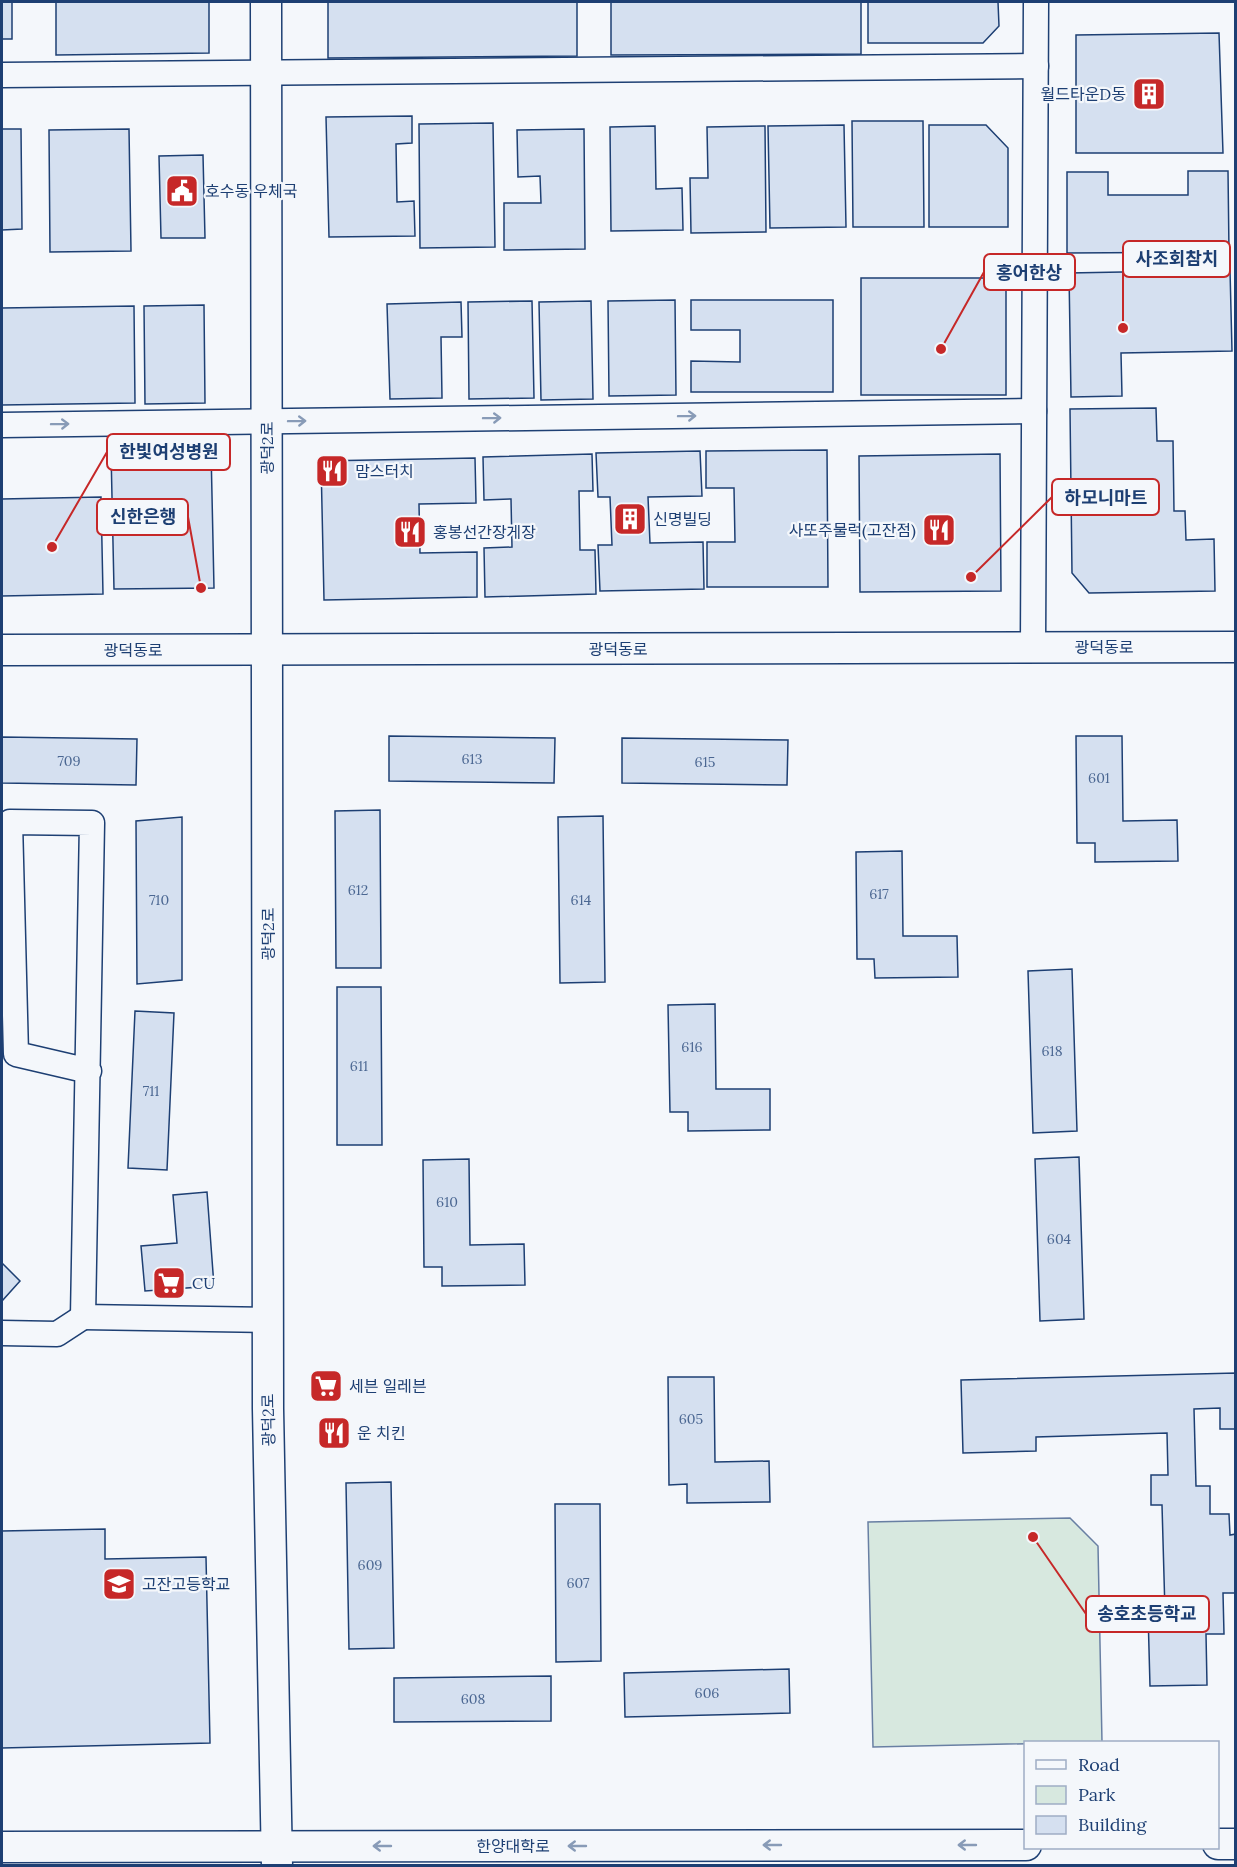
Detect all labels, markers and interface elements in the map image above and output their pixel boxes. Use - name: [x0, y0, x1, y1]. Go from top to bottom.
- building icon: 월드타운D동: [1131, 76, 1167, 112]
- place label: 월드타운D동: [1040, 84, 1126, 104]
- public building icon: 호수동 우체국: [164, 173, 200, 209]
- place label: 호수동 우체국: [205, 181, 298, 201]
- callout: 사조회참치: [1123, 241, 1230, 277]
- text: 사조회참치: [1136, 247, 1218, 270]
- callout: 홍어한상: [984, 254, 1075, 290]
- text: 홍어한상: [996, 261, 1063, 284]
- one-way arrow: [676, 410, 696, 422]
- one-way arrow: [481, 413, 501, 424]
- one-way arrow: [286, 415, 306, 427]
- one-way arrow: [49, 419, 69, 430]
- street label: 광덕2로: [257, 421, 277, 474]
- callout: 한빛여성병원: [107, 434, 230, 470]
- text: 한빛여성병원: [119, 440, 219, 463]
- restaurant icon: 맘스터치: [314, 453, 350, 489]
- place label: 맘스터치: [355, 461, 414, 481]
- callout: 하모니마트: [1052, 479, 1159, 515]
- text: 하모니마트: [1065, 486, 1147, 509]
- callout: 신한은행: [97, 499, 188, 535]
- building icon: 신명빌딩: [612, 501, 648, 537]
- text: 신한은행: [110, 505, 176, 528]
- place label: 신명빌딩: [653, 509, 712, 529]
- restaurant icon: 사또주물럭(고잔점): [921, 512, 957, 548]
- restaurant icon: 홍봉선간장게장: [392, 514, 428, 550]
- place label: 사또주물럭(고잔점): [788, 520, 916, 541]
- place label: 홍봉선간장게장: [433, 522, 536, 542]
- street label: 광덕동로: [1075, 637, 1134, 657]
- street label: 광덕동로: [589, 639, 648, 659]
- street label: 광덕동로: [104, 640, 163, 660]
- house number: 613: [462, 750, 483, 768]
- house number: 709: [57, 752, 81, 770]
- house number: 615: [695, 753, 715, 771]
- house number: 601: [1088, 769, 1110, 787]
- house number: 612: [348, 881, 368, 899]
- house number: 617: [869, 885, 889, 903]
- house number: 710: [149, 891, 169, 909]
- house number: 614: [571, 891, 592, 909]
- street label: 광덕2로: [258, 907, 278, 960]
- house number: 616: [681, 1038, 703, 1056]
- house number: 618: [1041, 1042, 1063, 1060]
- house number: 611: [350, 1057, 368, 1075]
- house number: 711: [143, 1082, 159, 1100]
- house number: 610: [436, 1193, 458, 1211]
- house number: 604: [1047, 1230, 1072, 1248]
- supermarket icon: CU: [151, 1265, 187, 1301]
- place label: CU: [192, 1273, 215, 1293]
- supermarket icon: 세븐 일레븐: [308, 1368, 344, 1404]
- place label: 세븐 일레븐: [349, 1376, 427, 1396]
- street label: 광덕2로: [258, 1393, 278, 1447]
- house number: 605: [679, 1410, 703, 1428]
- restaurant icon: 운 치킨: [316, 1415, 352, 1451]
- place label: 운 치킨: [357, 1423, 405, 1443]
- house number: 609: [358, 1556, 382, 1574]
- school or university icon: 고잔고등학교: [101, 1566, 137, 1602]
- place label: 고잔고등학교: [142, 1574, 230, 1594]
- house number: 607: [567, 1574, 590, 1592]
- callout: 송호초등학교: [1086, 1596, 1209, 1632]
- text: 송호초등학교: [1097, 1602, 1197, 1625]
- house number: 606: [695, 1684, 719, 1702]
- house number: 608: [461, 1690, 485, 1708]
- legend: [1024, 1741, 1219, 1849]
- text: Road: [1078, 1753, 1120, 1776]
- text: Park: [1078, 1783, 1116, 1806]
- text: Building: [1078, 1813, 1148, 1836]
- street label: 한양대학로: [476, 1836, 550, 1856]
- one-way arrow: [763, 1839, 783, 1851]
- one-way arrow: [958, 1839, 978, 1851]
- one-way arrow: [373, 1840, 393, 1852]
- one-way arrow: [568, 1840, 588, 1852]

